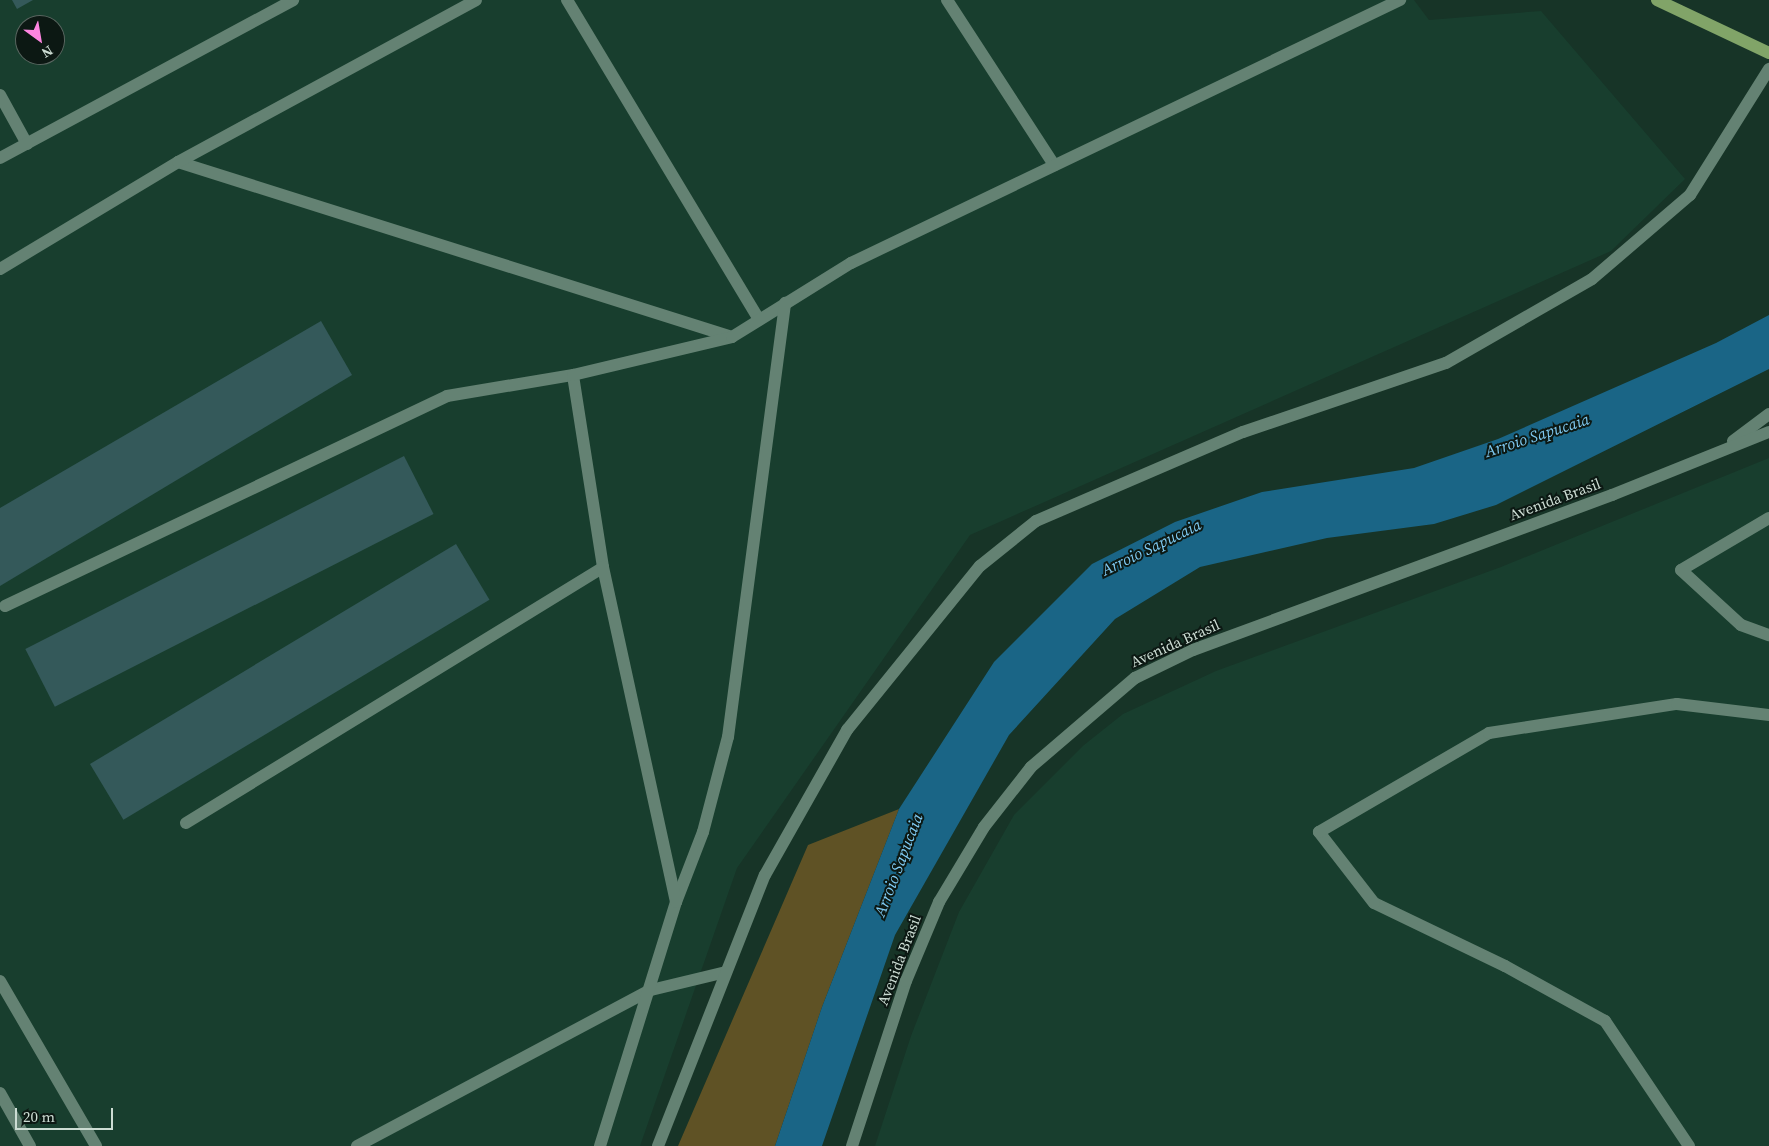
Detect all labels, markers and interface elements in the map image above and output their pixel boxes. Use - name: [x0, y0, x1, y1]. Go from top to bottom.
- north arrow: [15, 15, 65, 65]
- text: N: [38, 41, 57, 63]
- water label: Arroio Sapucaia: [1482, 409, 1592, 461]
- street label: Avenida Brasil: [1507, 474, 1603, 524]
- water label: Arroio Sapucaia: [1098, 515, 1204, 579]
- street label: Avenida Brasil: [1128, 615, 1222, 671]
- water label: Arroio Sapucaia: [870, 811, 926, 919]
- street label: Avenida Brasil: [873, 912, 925, 1008]
- scale bar: [18, 1098, 115, 1130]
- text: 20 m: [23, 1106, 55, 1127]

